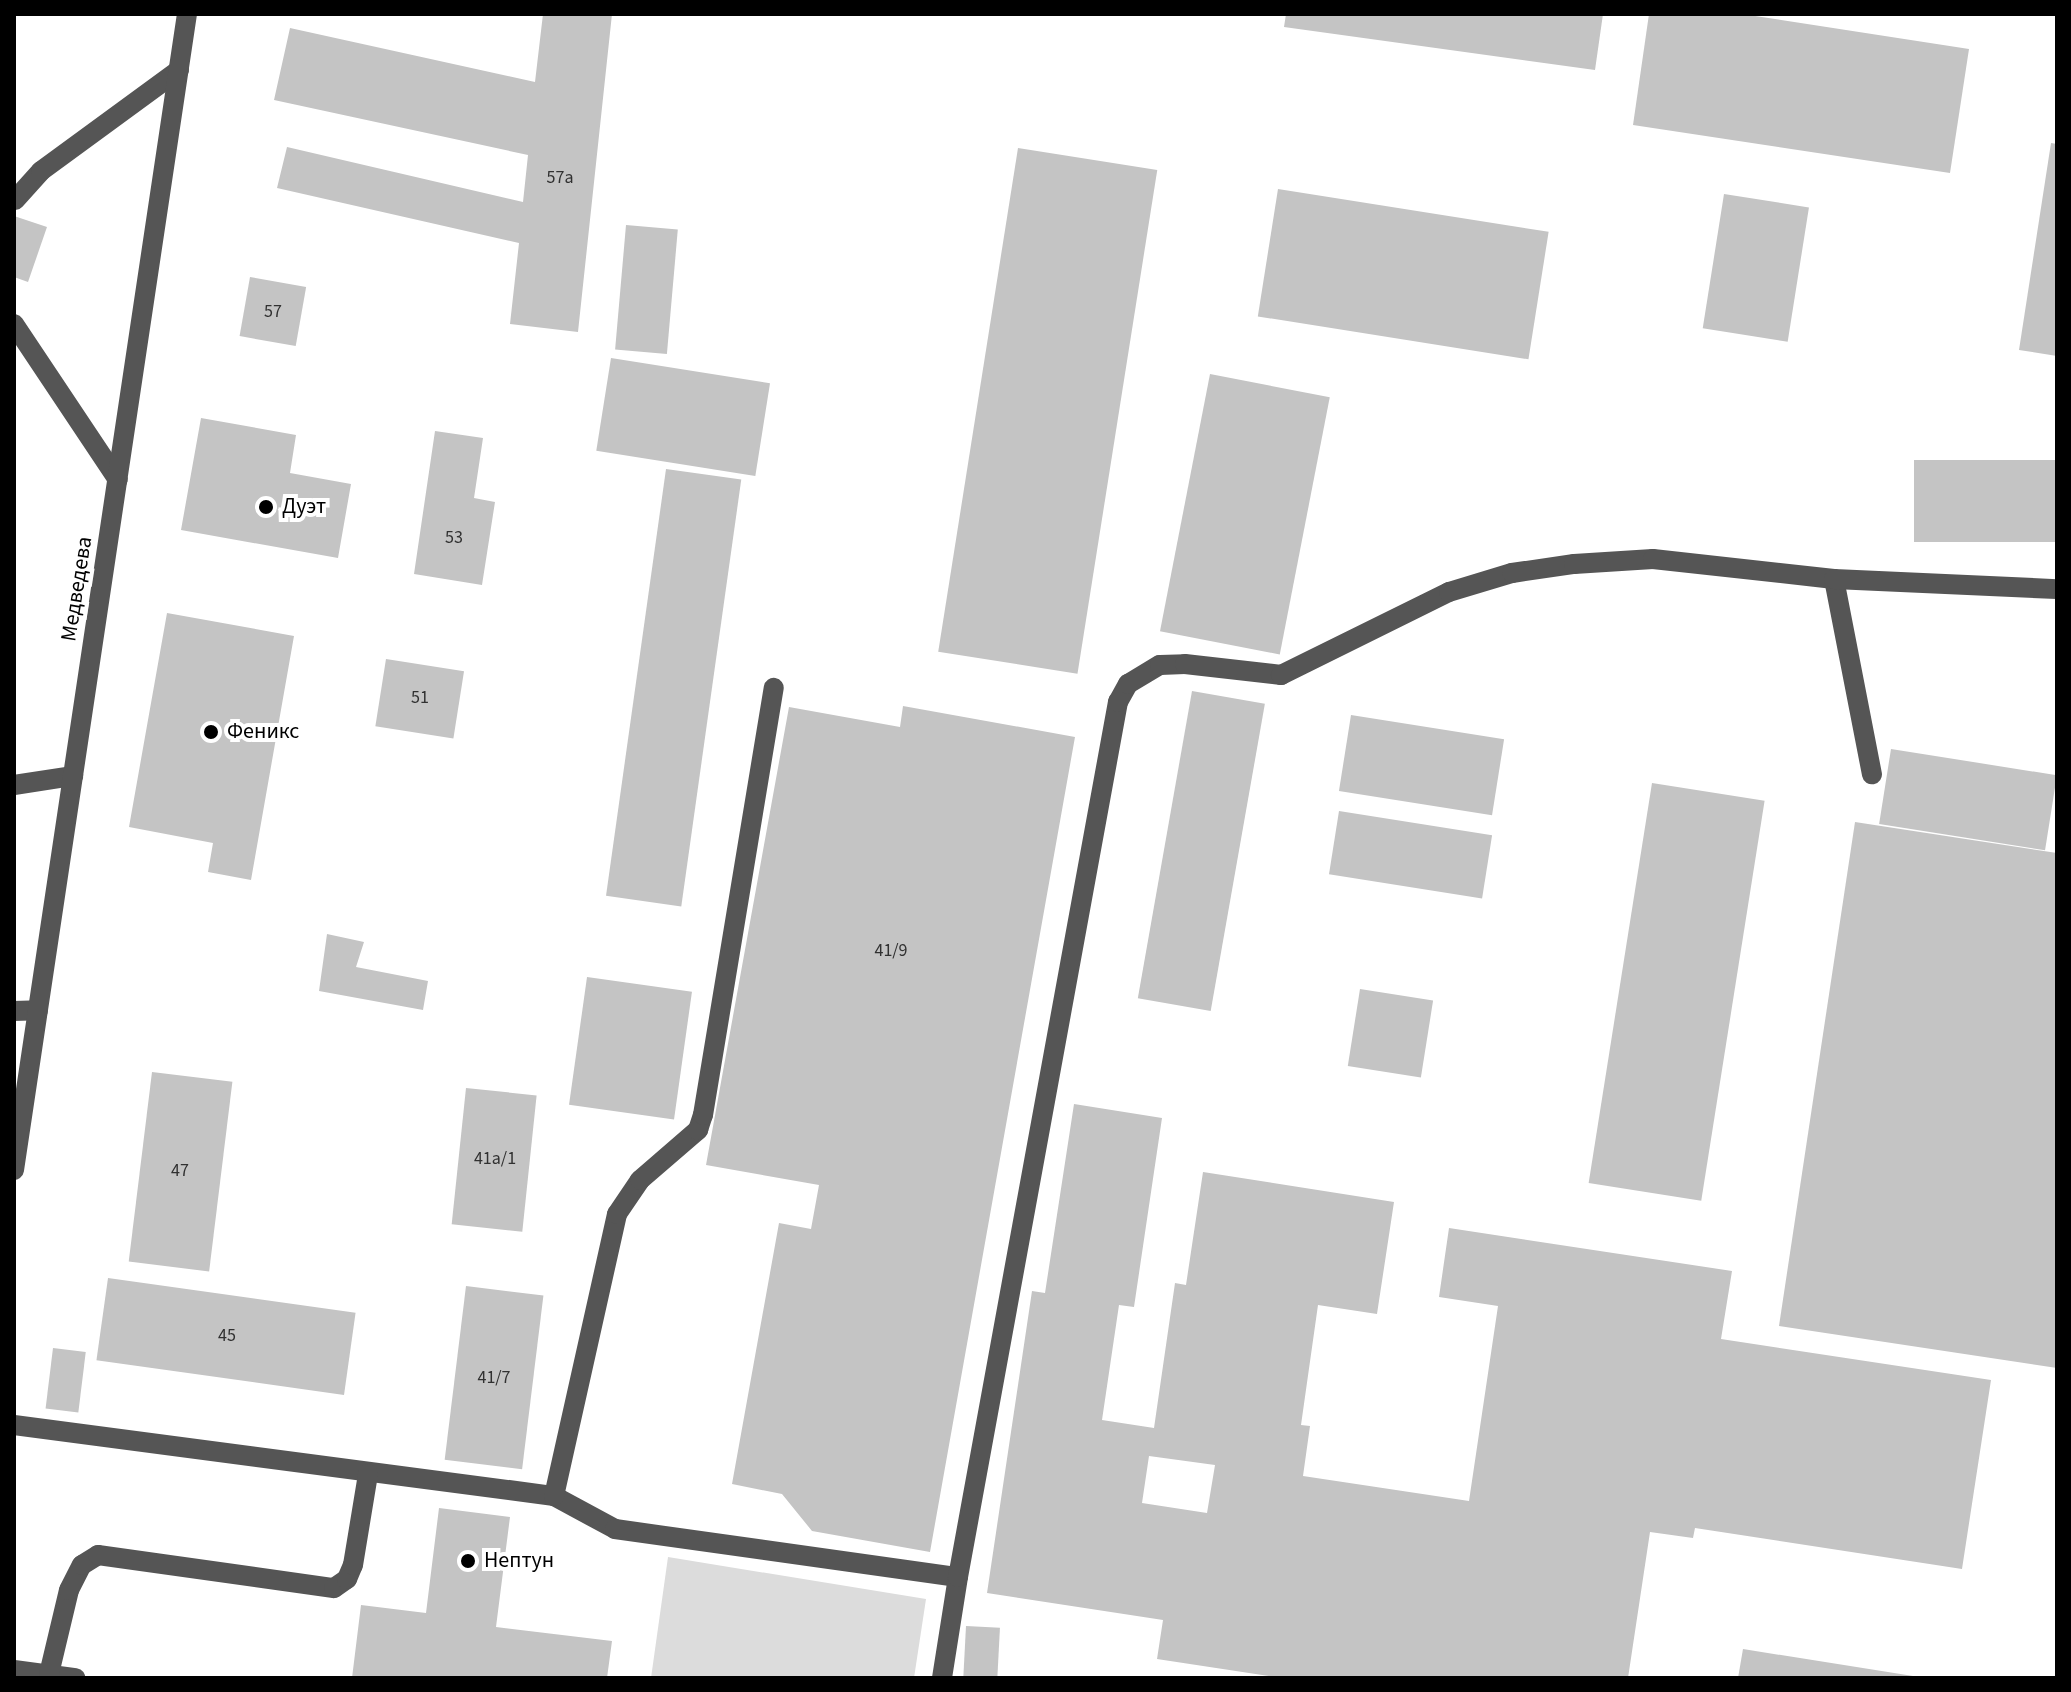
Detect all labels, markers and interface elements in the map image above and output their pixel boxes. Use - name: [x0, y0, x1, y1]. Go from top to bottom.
- house number: 57a: [547, 167, 573, 189]
- house number: 57: [264, 301, 282, 323]
- place label: Дуэт: [282, 494, 326, 520]
- marker: Дуэт: [257, 498, 275, 516]
- house number: 53: [445, 527, 463, 549]
- street label: Медведева: [56, 535, 98, 643]
- house number: 51: [411, 687, 429, 709]
- place label: Феникс: [227, 719, 299, 745]
- marker: Феникс: [202, 723, 220, 741]
- house number: 41/9: [874, 940, 908, 962]
- house number: 41a/1: [474, 1148, 516, 1170]
- house number: 47: [171, 1160, 189, 1182]
- house number: 45: [218, 1325, 236, 1347]
- house number: 41/7: [477, 1367, 511, 1389]
- place label: Нептун: [484, 1548, 554, 1574]
- marker: Нептун: [459, 1552, 477, 1570]

